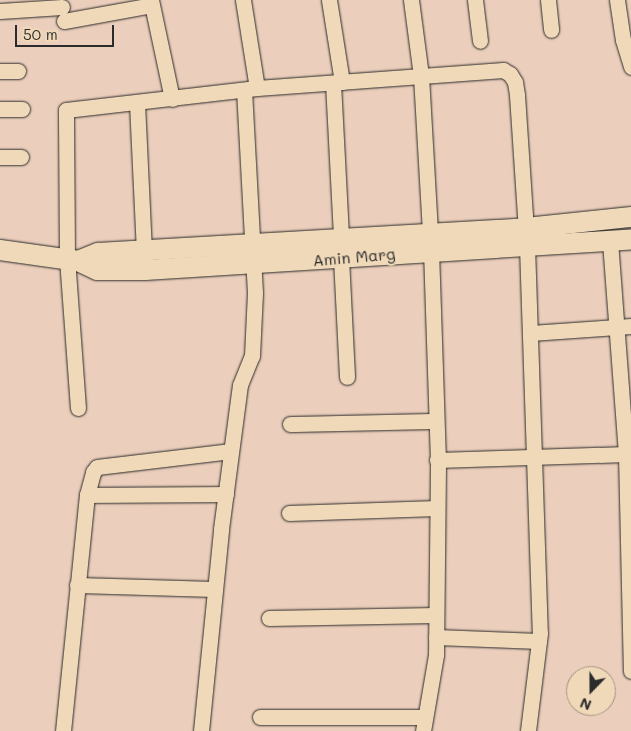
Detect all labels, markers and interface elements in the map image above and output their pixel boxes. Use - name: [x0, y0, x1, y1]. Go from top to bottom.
- scale bar: [18, 15, 116, 47]
- text: 50 m: [23, 24, 58, 44]
- street label: Amin Marg: [312, 244, 396, 270]
- north arrow: [566, 666, 616, 716]
- text: N: [577, 694, 594, 715]

